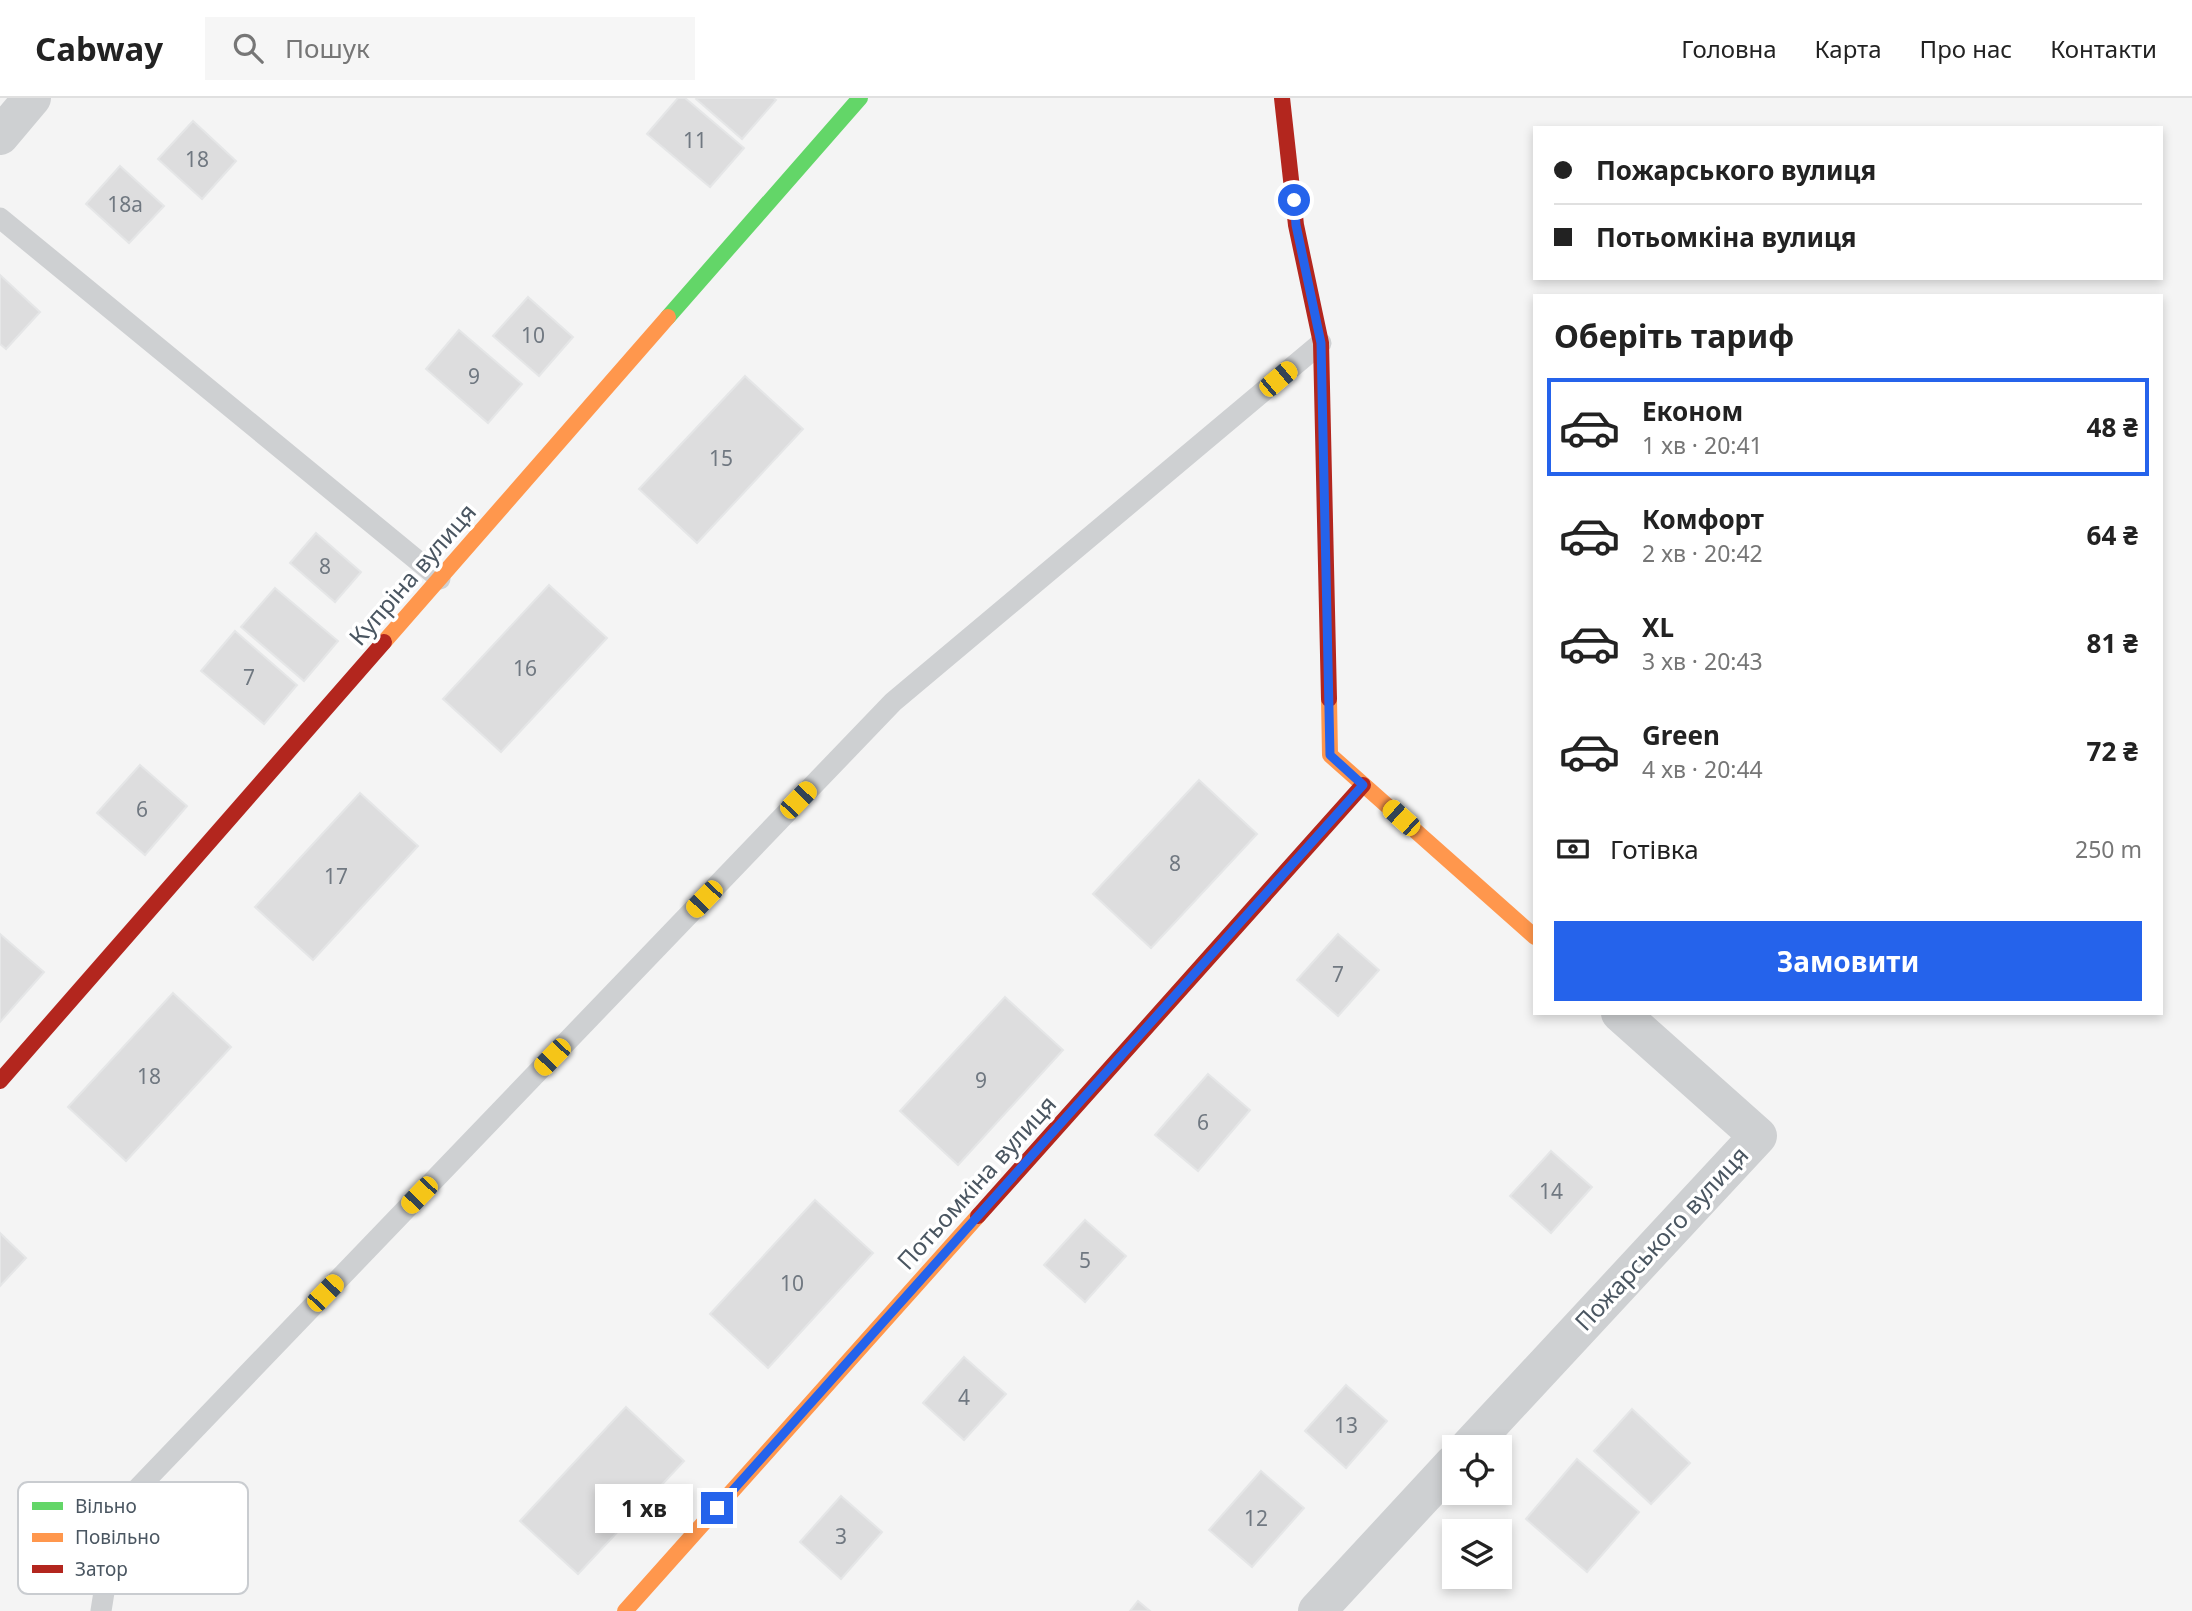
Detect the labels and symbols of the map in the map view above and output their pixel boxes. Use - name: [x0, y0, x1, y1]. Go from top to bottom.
- house number: 11: [683, 126, 707, 154]
- house number: 18: [185, 145, 209, 173]
- route start: [1278, 184, 1310, 216]
- house number: 18а: [107, 190, 143, 218]
- house number: 10: [521, 321, 545, 349]
- car: [1256, 357, 1301, 401]
- house number: 9: [468, 362, 480, 390]
- house number: 15: [709, 444, 733, 472]
- street label: Купріна вулиця: [341, 496, 483, 652]
- house number: 8: [319, 552, 331, 580]
- house number: 16: [513, 654, 537, 682]
- house number: 7: [243, 663, 255, 691]
- car: [776, 778, 821, 822]
- house number: 6: [136, 795, 148, 823]
- car: [1379, 796, 1424, 840]
- house number: 8: [1169, 849, 1181, 877]
- house number: 17: [324, 862, 348, 890]
- car: [682, 877, 727, 921]
- house number: 7: [1332, 960, 1344, 988]
- car: [530, 1035, 575, 1079]
- house number: 18: [137, 1062, 161, 1090]
- house number: 9: [975, 1066, 987, 1094]
- street label: Потьомкіна вулиця: [889, 1088, 1063, 1276]
- house number: 6: [1197, 1108, 1209, 1136]
- street label: Пожарського вулиця: [1567, 1139, 1755, 1337]
- car: [397, 1173, 442, 1217]
- house number: 14: [1539, 1177, 1563, 1205]
- house number: 5: [1079, 1246, 1091, 1274]
- house number: 10: [780, 1269, 804, 1297]
- car: [303, 1271, 348, 1315]
- house number: 4: [958, 1383, 970, 1411]
- house number: 13: [1334, 1411, 1358, 1439]
- legend: [18, 1482, 248, 1594]
- callout: 1 хв: [594, 1484, 692, 1532]
- route end: [701, 1492, 733, 1524]
- text: Вільно: [75, 1493, 137, 1519]
- house number: 12: [1244, 1504, 1268, 1532]
- house number: 3: [835, 1522, 847, 1550]
- text: Повільно: [75, 1524, 160, 1550]
- text: Затор: [75, 1556, 128, 1582]

